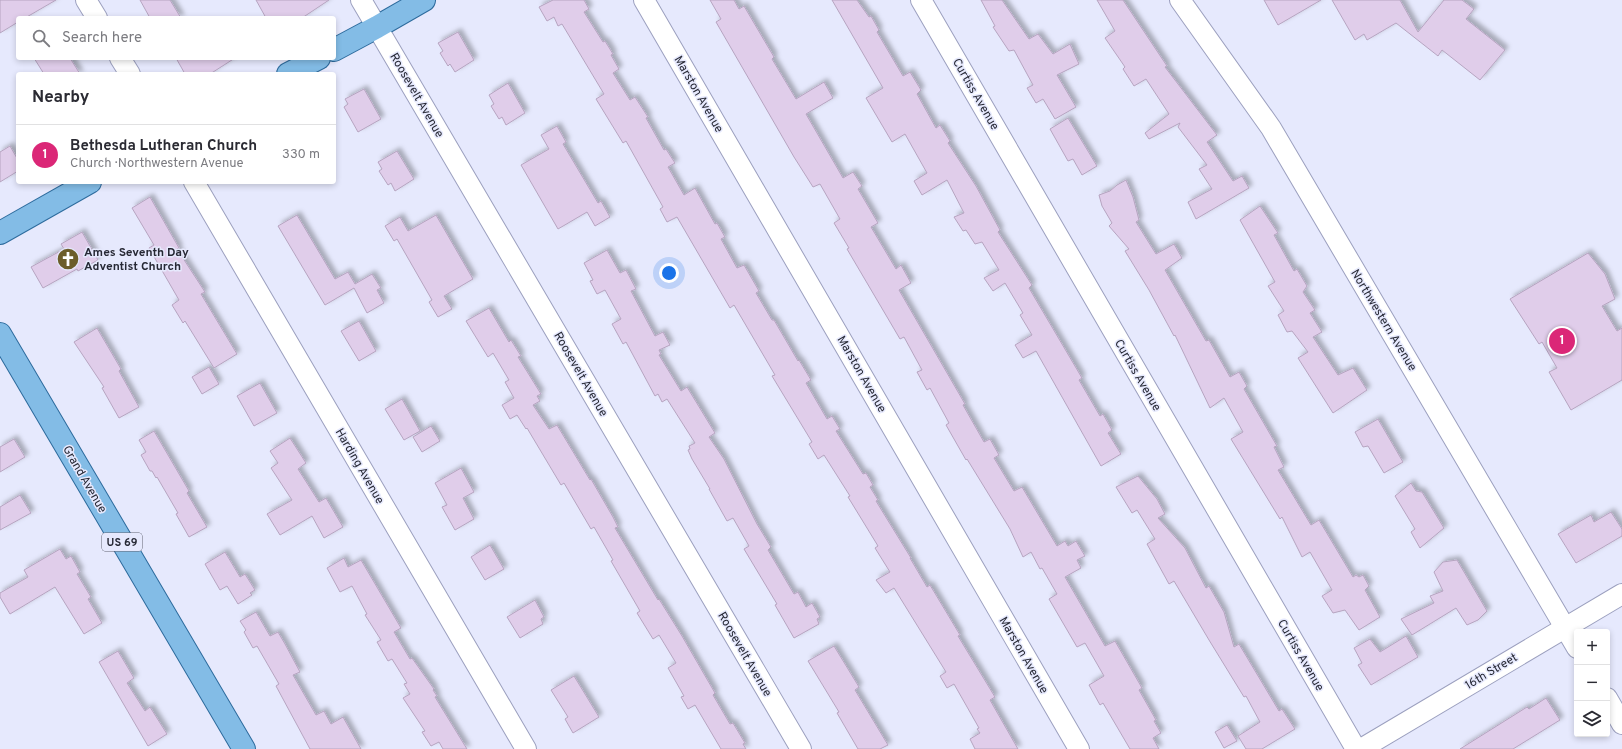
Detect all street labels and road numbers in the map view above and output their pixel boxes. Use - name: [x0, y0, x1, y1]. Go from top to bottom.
- street label: Roosevelt Avenue: [385, 50, 447, 141]
- street label: Marston Avenue: [670, 53, 727, 136]
- street label: Curtiss Avenue: [948, 56, 1002, 133]
- street label: Northwestern Avenue: [1346, 267, 1420, 374]
- street label: Roosevelt Avenue: [549, 329, 611, 420]
- street label: Marston Avenue: [833, 333, 890, 416]
- street label: Curtiss Avenue: [1110, 337, 1164, 414]
- street label: Harding Avenue: [331, 426, 387, 507]
- street label: Grand Avenue: [58, 443, 110, 516]
- road number: US 69: [102, 533, 142, 551]
- street label: Roosevelt Avenue: [713, 609, 775, 700]
- street label: Marston Avenue: [995, 614, 1052, 697]
- street label: Curtiss Avenue: [1273, 617, 1327, 694]
- street label: 16th Street: [1462, 650, 1521, 694]

